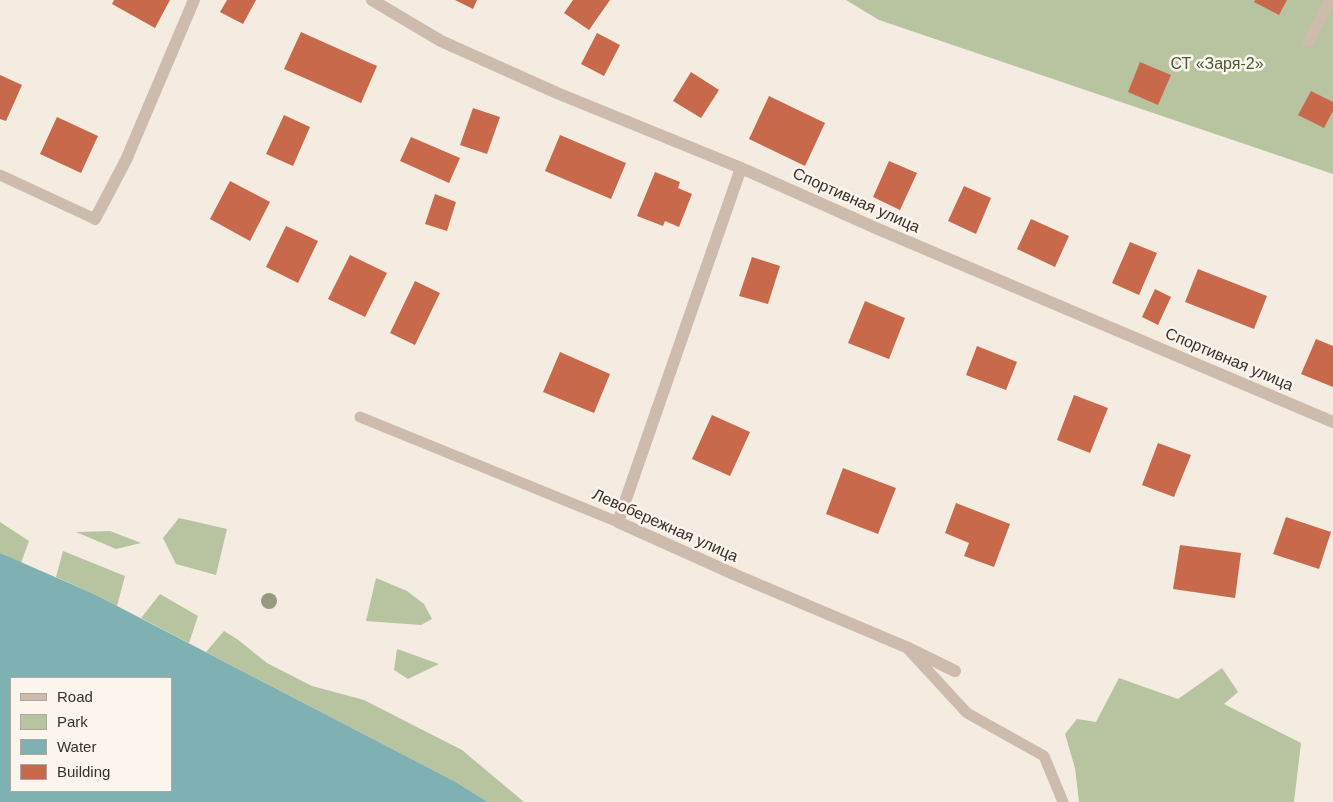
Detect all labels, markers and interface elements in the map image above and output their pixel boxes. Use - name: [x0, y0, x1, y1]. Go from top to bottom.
- park label: СТ «Заря-2»: [1170, 55, 1264, 75]
- street label: Спортивная улица: [789, 164, 923, 238]
- street label: Спортивная улица: [1162, 324, 1296, 396]
- street label: Левобережная улица: [589, 485, 741, 567]
- legend: [10, 677, 172, 792]
- text: Road: [57, 688, 93, 705]
- text: Park: [57, 713, 88, 730]
- text: Water: [57, 738, 96, 755]
- text: Building: [57, 763, 110, 780]

